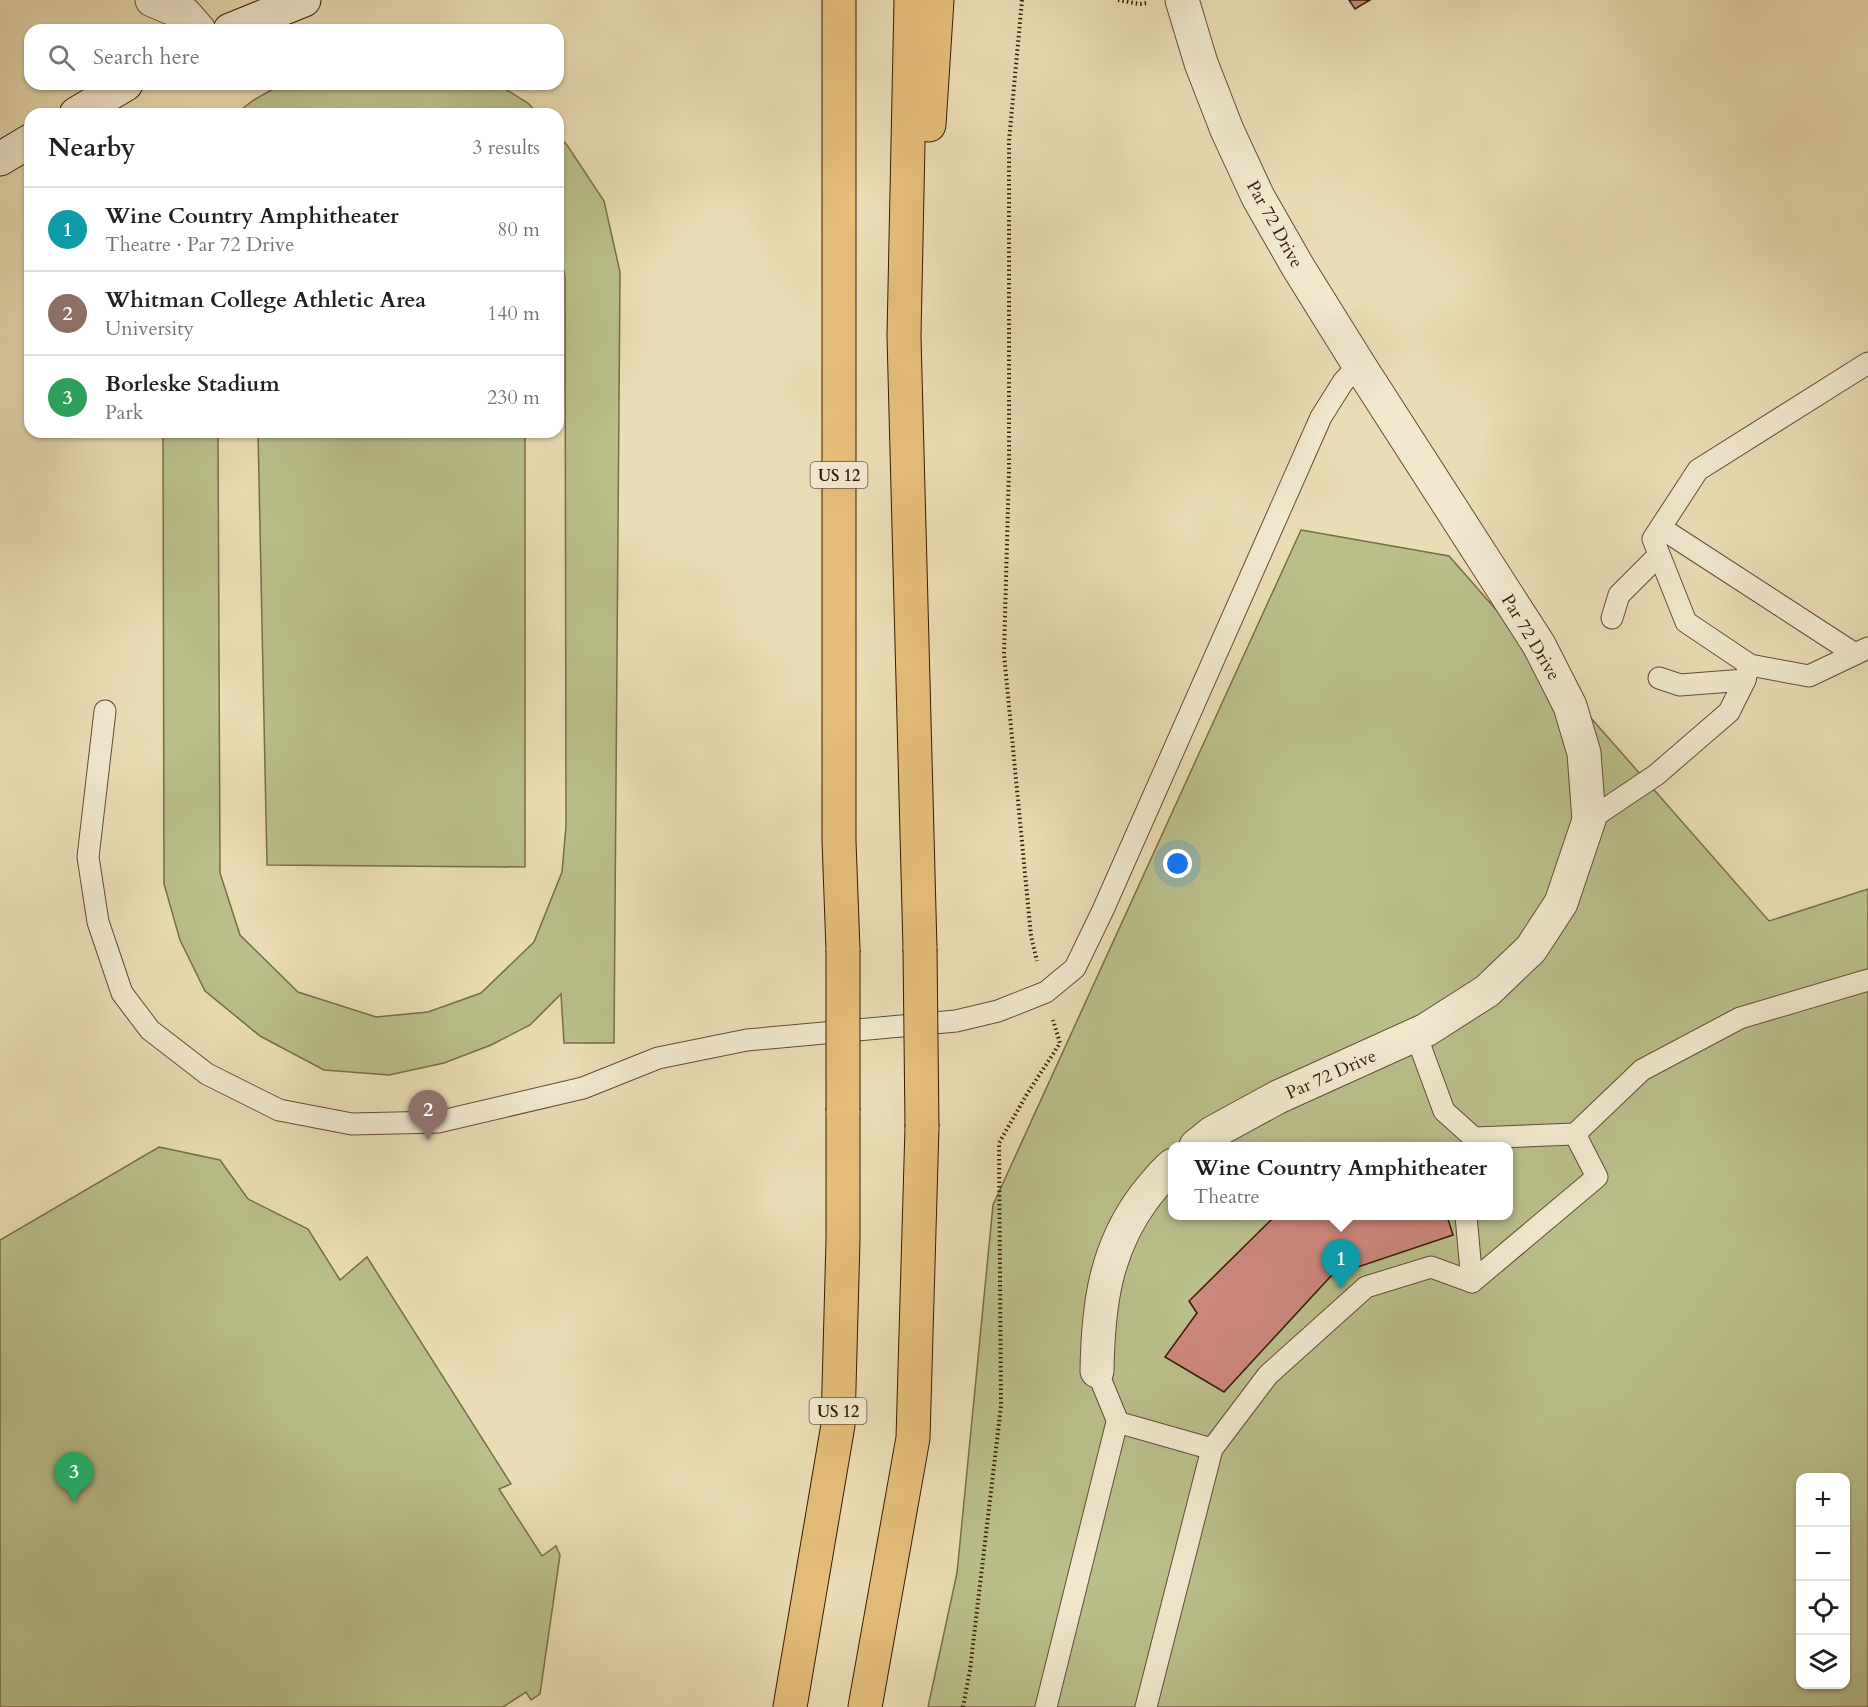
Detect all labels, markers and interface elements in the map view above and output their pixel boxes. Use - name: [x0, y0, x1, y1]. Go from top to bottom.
- search box: [24, 24, 564, 90]
- icon: search: [45, 41, 78, 74]
- text: Search here: [93, 42, 200, 72]
- text: Nearby: [48, 130, 136, 165]
- text: 3 results: [472, 134, 540, 161]
- street label: Par 72 Drive: [1240, 176, 1309, 273]
- text: Wine Country Amphitheater: [105, 201, 399, 231]
- text: 1: [62, 216, 73, 243]
- text: 80 m: [497, 216, 540, 243]
- text: Theatre · Par 72 Drive: [105, 231, 294, 258]
- text: Whitman College Athletic Area: [105, 285, 426, 315]
- text: 2: [62, 300, 73, 327]
- text: 140 m: [487, 300, 540, 327]
- text: University: [105, 315, 194, 342]
- text: Borleske Stadium: [105, 369, 280, 399]
- text: 3: [62, 384, 73, 411]
- text: 230 m: [487, 384, 540, 411]
- text: Park: [105, 399, 143, 426]
- road number: US 12: [810, 462, 868, 488]
- street label: Par 72 Drive: [1495, 589, 1566, 685]
- your location: [1163, 849, 1192, 878]
- street label: Par 72 Drive: [1282, 1043, 1380, 1106]
- pin: 2: [408, 1090, 448, 1140]
- popup: [1168, 1142, 1513, 1220]
- text: Wine Country Amphitheater: [1194, 1153, 1487, 1183]
- text: Theatre: [1194, 1183, 1260, 1210]
- pin: 1: [1322, 1240, 1360, 1289]
- road number: US 12: [810, 1398, 866, 1424]
- pin: 3: [54, 1452, 94, 1502]
- map controls: [1796, 1473, 1850, 1689]
- button: +: [1796, 1473, 1850, 1527]
- button: −: [1796, 1527, 1850, 1581]
- button: locate: [1796, 1581, 1850, 1635]
- button: layers: [1796, 1635, 1850, 1689]

